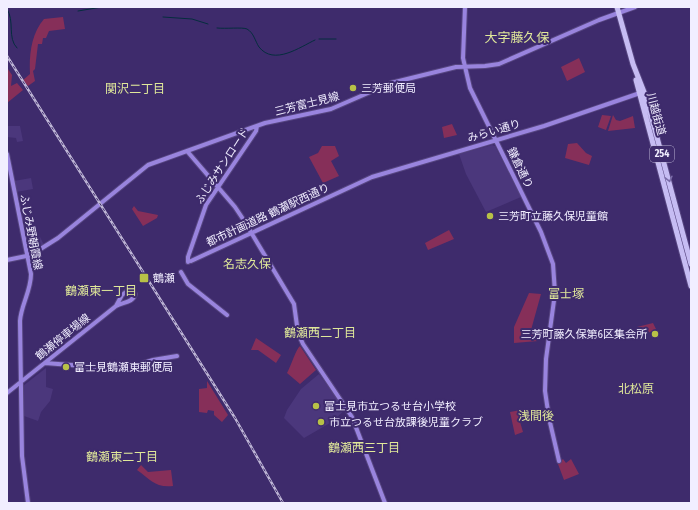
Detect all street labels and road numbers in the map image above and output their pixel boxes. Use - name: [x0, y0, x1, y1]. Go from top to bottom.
- street label: 三芳富士見線: [273, 90, 341, 118]
- street label: 川越街道: [644, 91, 668, 137]
- street label: みらい通り: [466, 117, 522, 145]
- street label: ふじみサンロード: [193, 126, 251, 206]
- street label: 鎌倉通り: [505, 145, 535, 191]
- road number: 254: [650, 146, 674, 162]
- street label: 都市計画道路 鶴瀬駅西通り: [204, 181, 332, 249]
- street label: ふじみ野朝霞線: [17, 193, 45, 271]
- street label: 鶴瀬停車場線: [33, 311, 93, 363]

